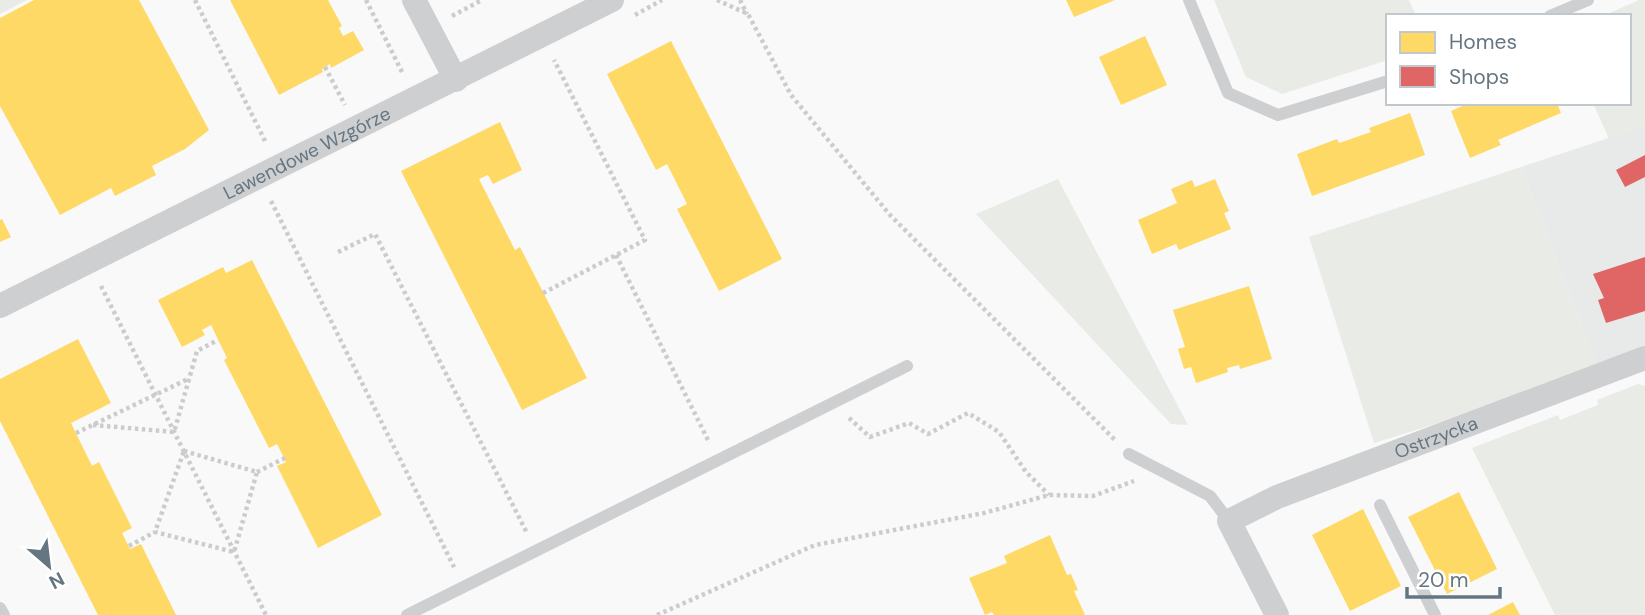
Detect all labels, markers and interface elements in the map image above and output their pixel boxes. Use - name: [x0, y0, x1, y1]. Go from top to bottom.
- legend: [1386, 14, 1631, 105]
- text: Homes: [1449, 28, 1517, 56]
- text: Shops: [1449, 63, 1509, 91]
- street label: Lawendowe Wzgórze: [219, 100, 395, 205]
- street label: Ostrzycka: [1391, 410, 1481, 464]
- north arrow: [14, 531, 84, 601]
- scale bar: [1407, 556, 1500, 600]
- text: N: [45, 566, 69, 595]
- text: 20 m: [1418, 566, 1469, 594]

